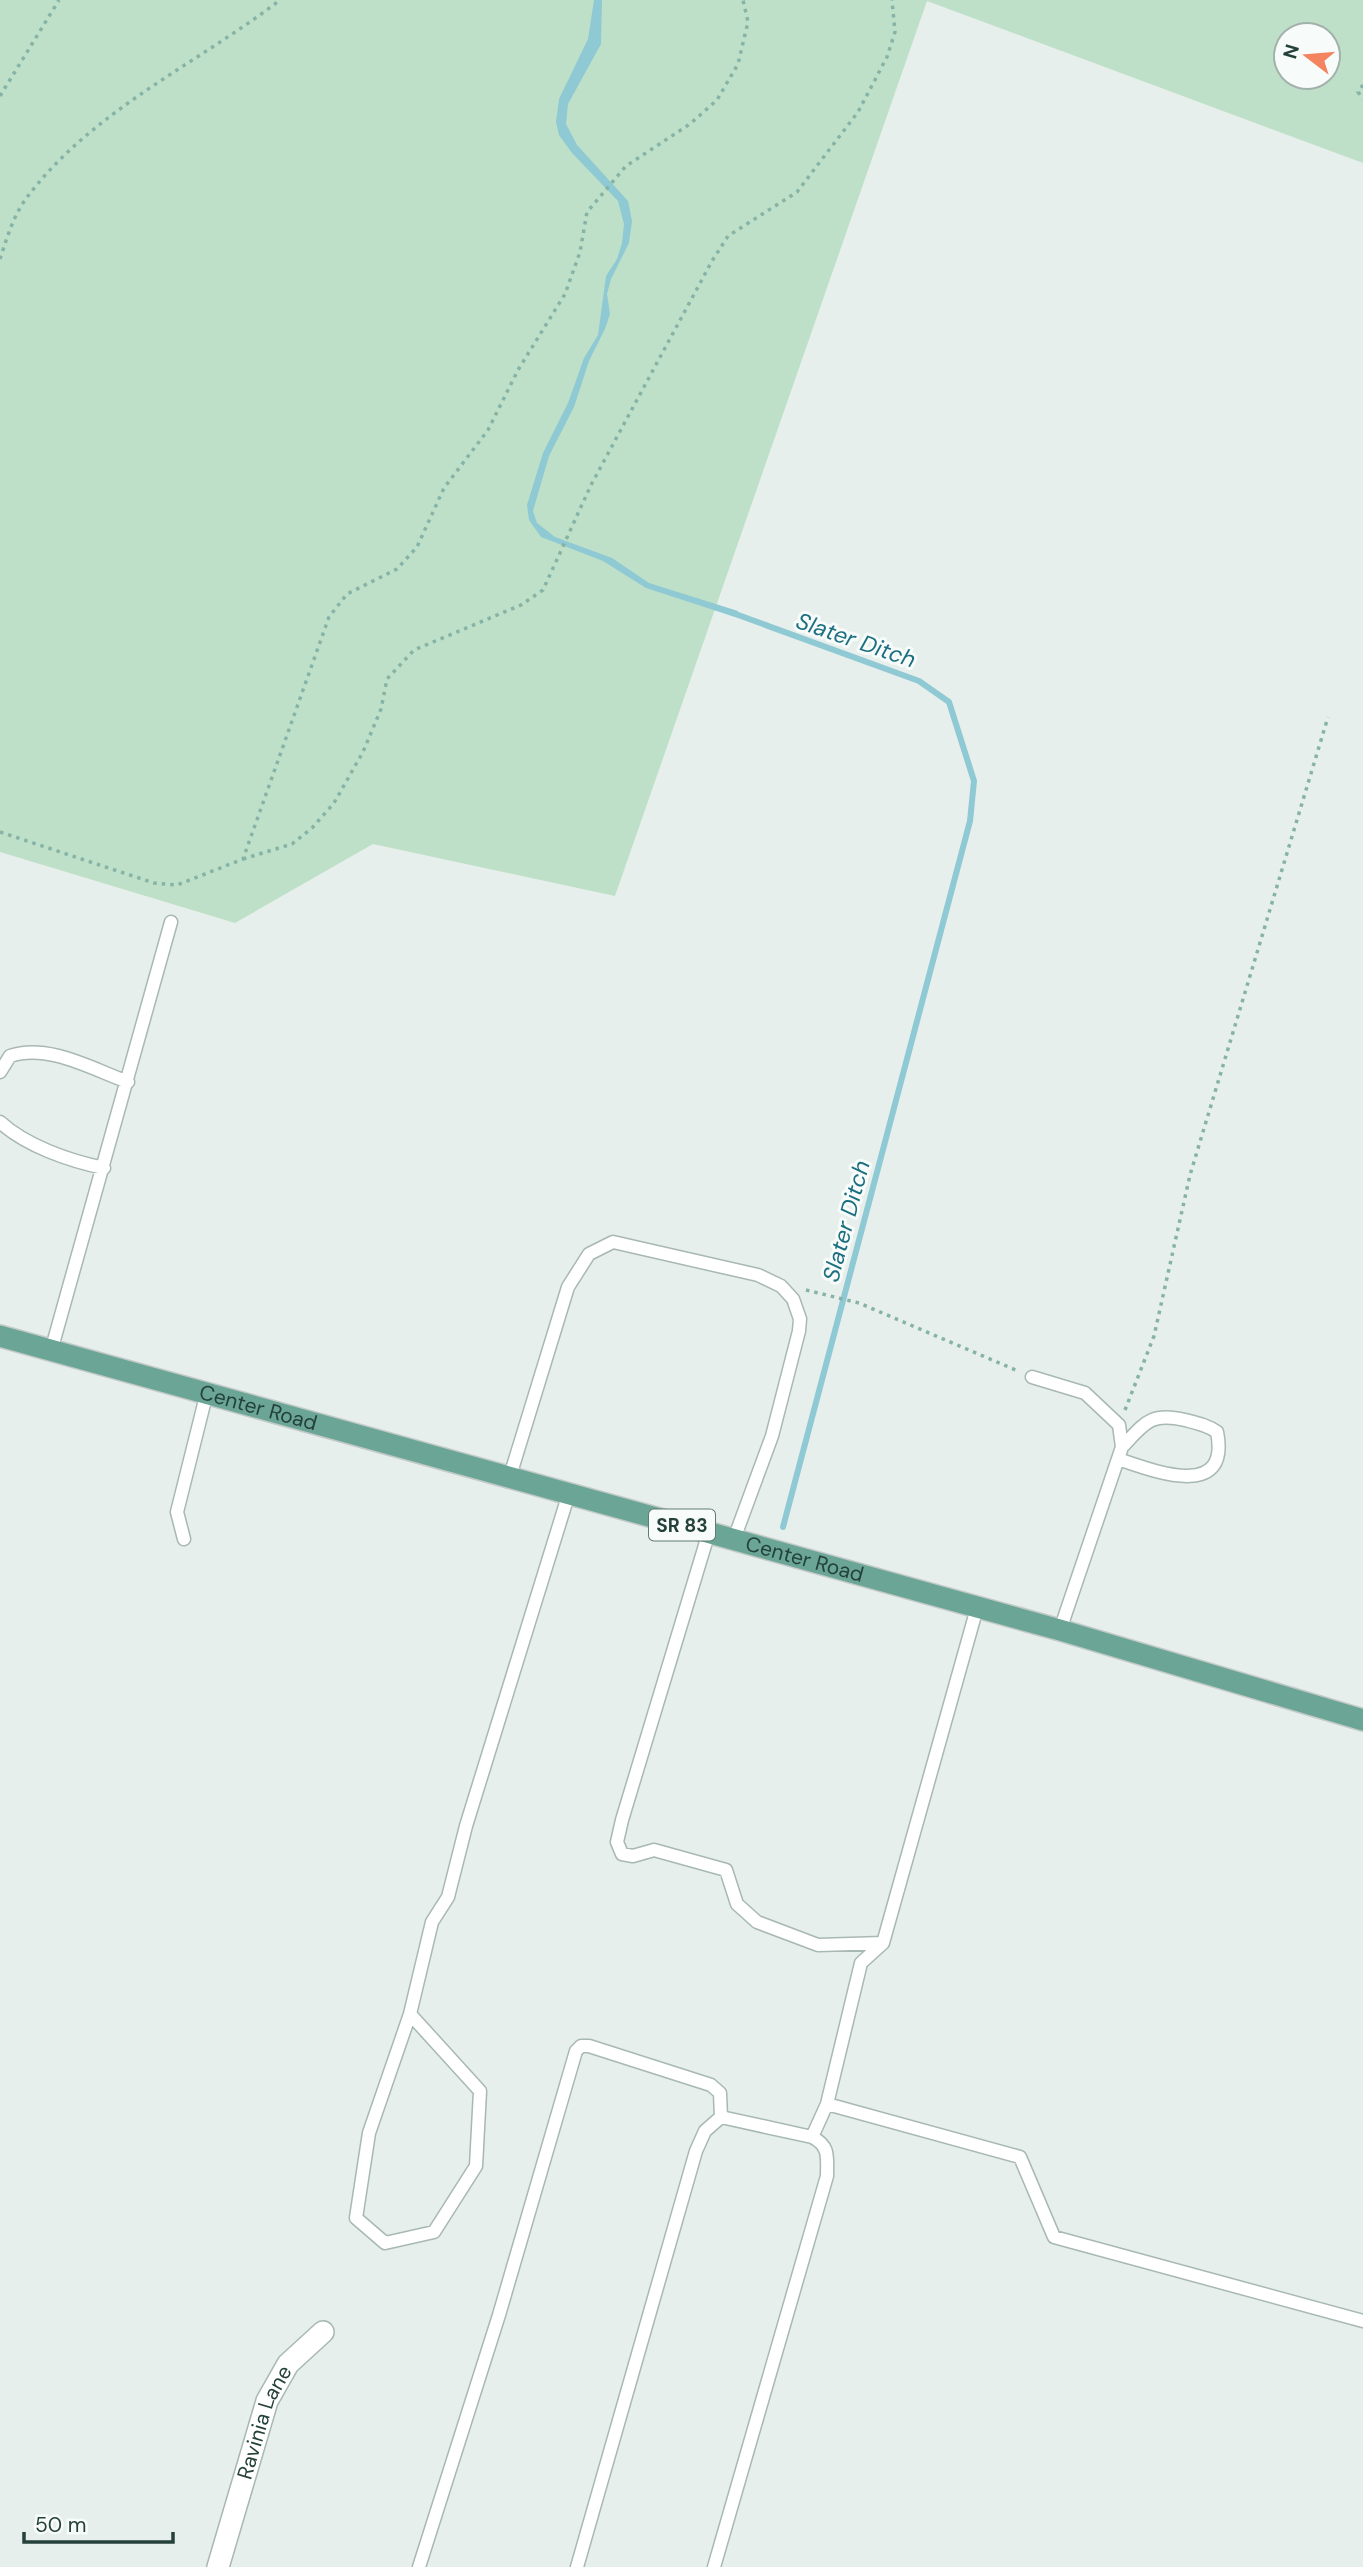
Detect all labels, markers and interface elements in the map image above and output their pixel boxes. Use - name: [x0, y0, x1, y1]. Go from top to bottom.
- north arrow: [1272, 21, 1342, 91]
- text: N: [1277, 41, 1305, 62]
- water label: Slater Ditch: [792, 606, 920, 674]
- water label: Slater Ditch: [815, 1157, 877, 1285]
- street label: Center Road: [196, 1378, 320, 1437]
- road number: SR 83: [649, 1510, 715, 1540]
- street label: Center Road: [742, 1529, 867, 1589]
- street label: Ravinia Lane: [231, 2360, 298, 2483]
- scale bar: [24, 2500, 173, 2544]
- text: 50 m: [35, 2511, 86, 2539]

